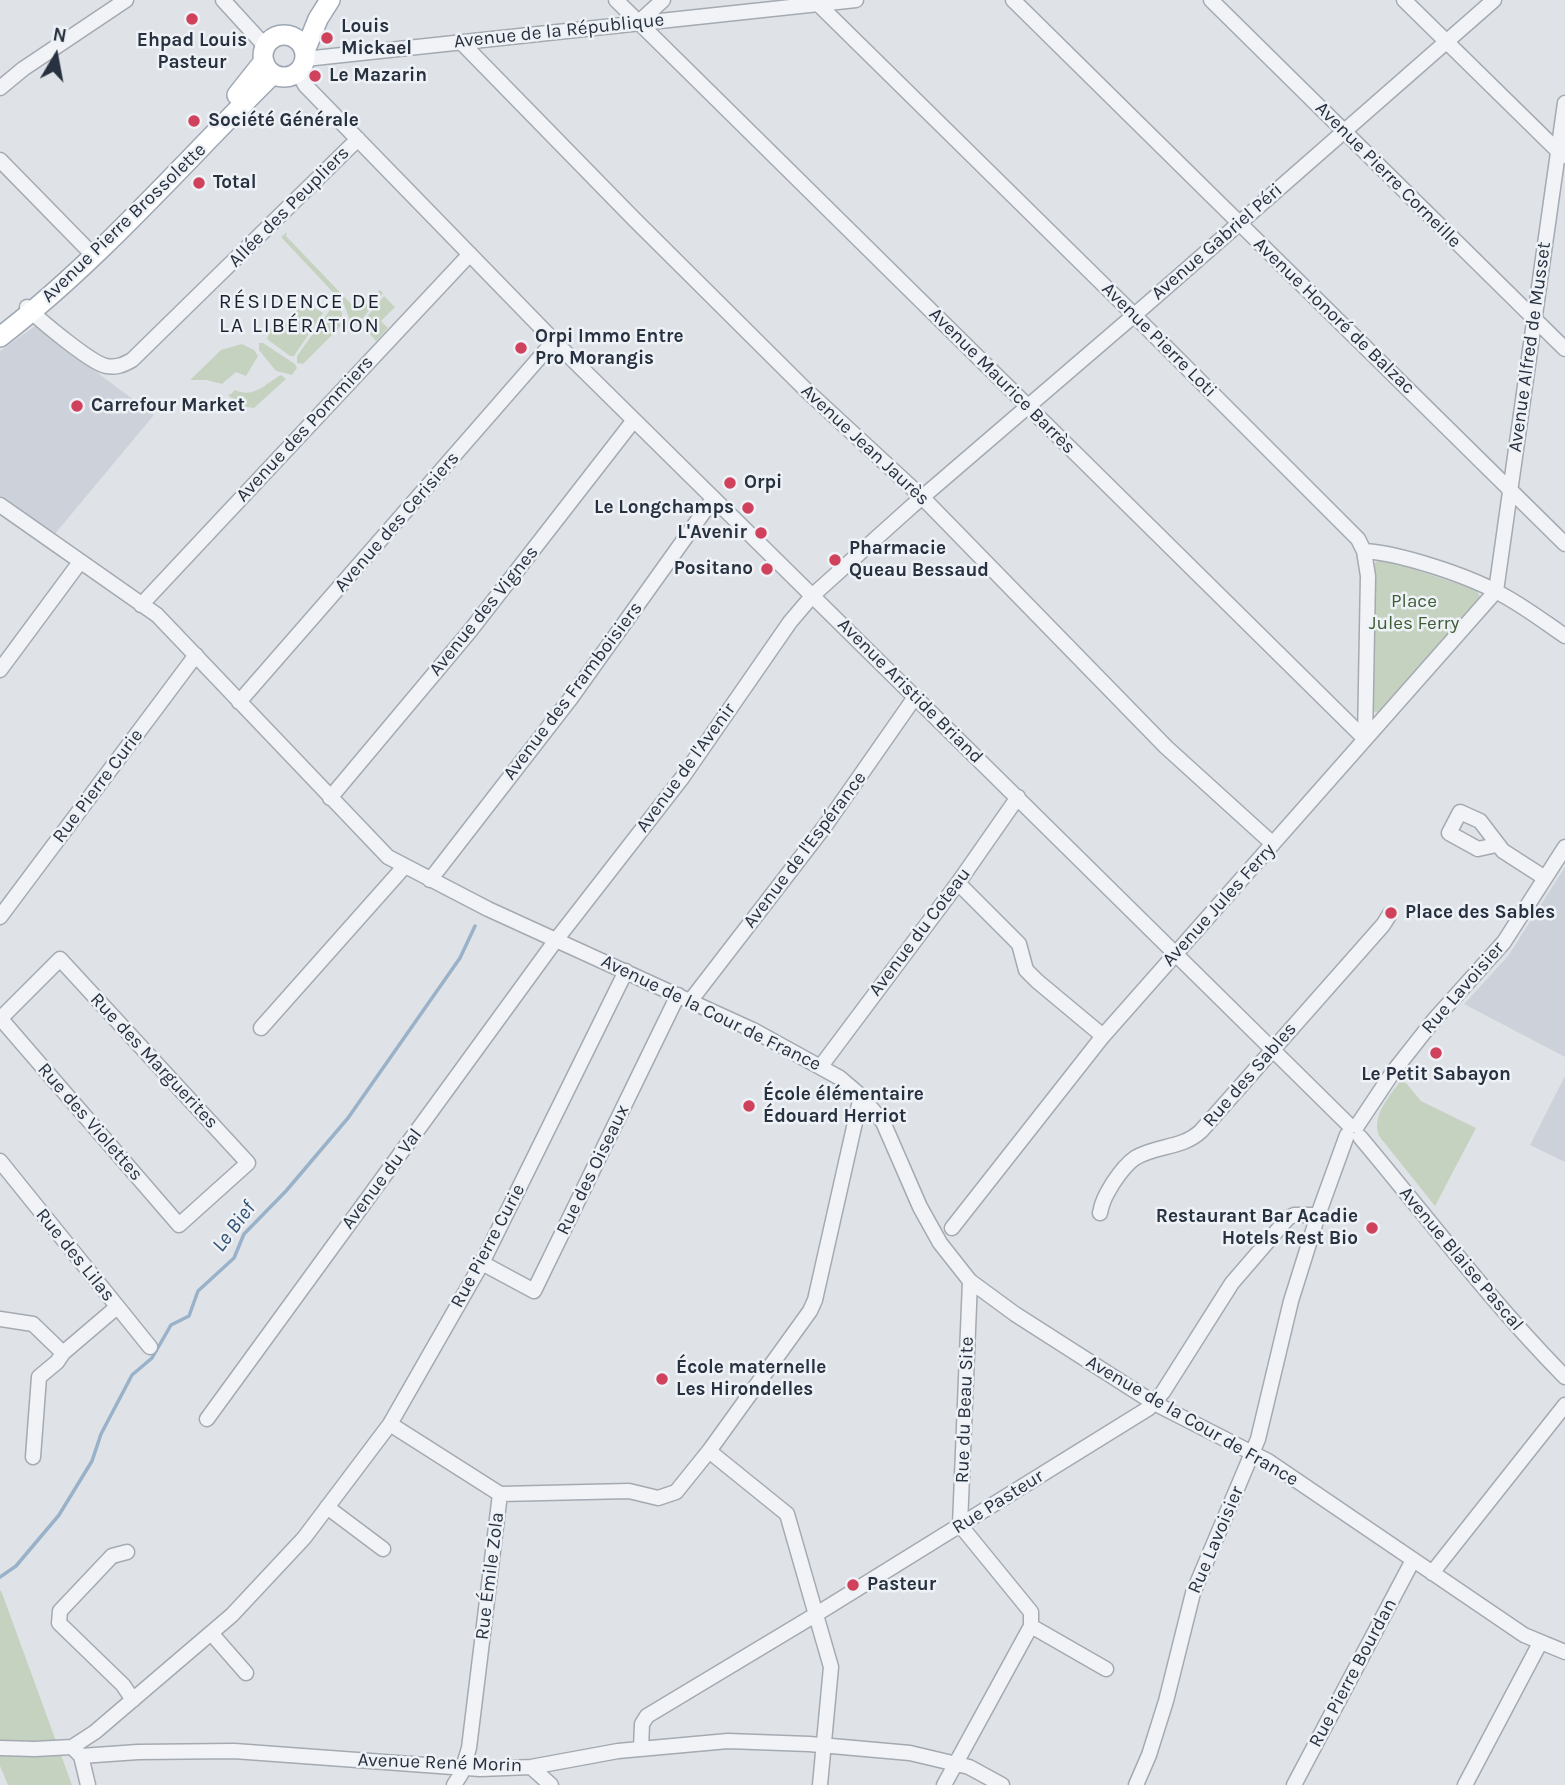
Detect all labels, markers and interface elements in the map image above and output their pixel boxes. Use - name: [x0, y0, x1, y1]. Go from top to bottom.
- street label: Avenue de la République: [453, 9, 665, 53]
- marker: Ehpad Louis Pasteur: [184, 11, 200, 27]
- place label: Louis Mickael: [341, 16, 412, 60]
- north arrow: [21, 21, 91, 91]
- text: N: [51, 23, 68, 47]
- place label: Ehpad Louis Pasteur: [137, 30, 247, 74]
- marker: Louis Mickael: [319, 30, 335, 46]
- place label: Le Mazarin: [329, 65, 427, 87]
- marker: Le Mazarin: [307, 68, 323, 84]
- street label: Avenue Pierre Corneille: [1310, 97, 1466, 253]
- place label: Société Générale: [208, 110, 359, 132]
- marker: Société Générale: [186, 113, 202, 129]
- street label: Avenue Pierre Brossolette: [37, 139, 211, 307]
- street label: Allée des Peupliers: [224, 142, 354, 272]
- place label: Total: [213, 172, 257, 194]
- marker: Total: [191, 175, 207, 191]
- street label: Avenue Gabriel Péri: [1147, 179, 1287, 305]
- street label: Avenue Honoré de Balzac: [1249, 233, 1419, 399]
- street label: Avenue Alfred de Musset: [1504, 240, 1556, 454]
- street label: Avenue Pierre Loti: [1097, 278, 1221, 402]
- district label: RÉSIDENCE DE LA LIBÉRATION: [220, 289, 380, 339]
- street label: Avenue Maurice Barrès: [924, 303, 1080, 459]
- place label: Orpi Immo Entre Pro Morangis: [535, 326, 683, 370]
- marker: Orpi Immo Entre Pro Morangis: [513, 340, 529, 356]
- street label: Avenue des Pommiers: [231, 351, 379, 507]
- street label: Avenue Jean Jaurès: [796, 380, 934, 510]
- place label: Carrefour Market: [91, 395, 245, 417]
- marker: Carrefour Market: [69, 398, 85, 414]
- street label: Avenue des Cerisiers: [330, 447, 464, 597]
- place label: Orpi: [744, 472, 782, 494]
- marker: Orpi: [722, 475, 738, 491]
- place label: Le Longchamps: [594, 497, 734, 519]
- marker: Le Longchamps: [740, 500, 756, 516]
- place label: L'Avenir: [677, 522, 747, 544]
- marker: L'Avenir: [753, 525, 769, 541]
- place label: Pharmacie Queau Bessaud: [849, 538, 989, 582]
- street label: Avenue des Vignes: [425, 541, 543, 681]
- marker: Pharmacie Queau Bessaud: [827, 552, 843, 568]
- place label: Positano: [674, 558, 753, 580]
- marker: Positano: [759, 561, 775, 577]
- park label: Place Jules Ferry: [1369, 591, 1459, 635]
- street label: Avenue des Framboisiers: [499, 597, 647, 785]
- street label: Avenue Aristide Briand: [833, 614, 987, 768]
- street label: Avenue de l'Avenir: [631, 699, 741, 837]
- street label: Rue Pierre Curie: [48, 725, 148, 847]
- street label: Avenue de l'Espérance: [739, 767, 871, 933]
- street label: Avenue Jules Ferry: [1158, 839, 1280, 971]
- street label: Avenue du Coteau: [864, 863, 976, 1001]
- place label: Place des Sables: [1405, 902, 1555, 924]
- marker: Place des Sables: [1383, 905, 1399, 921]
- street label: Rue Lavoisier: [1417, 937, 1509, 1039]
- street label: Avenue de la Cour de France: [597, 950, 825, 1076]
- street label: Rue des Marguerites: [85, 988, 223, 1134]
- street label: Rue des Sables: [1198, 1018, 1302, 1132]
- marker: Le Petit Sabayon: [1428, 1045, 1444, 1061]
- street label: Rue des Violettes: [33, 1058, 147, 1186]
- place label: Le Petit Sabayon: [1361, 1064, 1511, 1086]
- place label: École élémentaire Édouard Herriot: [763, 1084, 924, 1128]
- marker: École élémentaire Édouard Herriot: [741, 1098, 757, 1114]
- street label: Rue des Oiseaux: [552, 1101, 634, 1239]
- street label: Avenue du Val: [337, 1124, 427, 1234]
- street label: Rue Pierre Curie: [446, 1180, 530, 1312]
- street label: Avenue Blaise Pascal: [1394, 1182, 1528, 1336]
- water label: Le Bief: [207, 1197, 261, 1257]
- street label: Rue des Lilas: [31, 1204, 119, 1306]
- place label: Restaurant Bar Acadie Hotels Rest Bio: [1156, 1206, 1358, 1250]
- marker: Restaurant Bar Acadie Hotels Rest Bio: [1364, 1220, 1380, 1236]
- street label: Rue du Beau Site: [951, 1336, 979, 1484]
- street label: Avenue de la Cour de France: [1082, 1351, 1302, 1491]
- place label: École maternelle Les Hirondelles: [676, 1357, 826, 1401]
- marker: École maternelle Les Hirondelles: [654, 1371, 670, 1387]
- street label: Rue Pasteur: [948, 1465, 1048, 1539]
- street label: Rue Lavoisier: [1183, 1483, 1249, 1597]
- street label: Rue Émile Zola: [471, 1511, 509, 1641]
- place label: Pasteur: [867, 1574, 936, 1596]
- marker: Pasteur: [845, 1577, 861, 1593]
- street label: Rue Pierre Bourdan: [1304, 1595, 1402, 1751]
- street label: Avenue René Morin: [357, 1749, 523, 1777]

